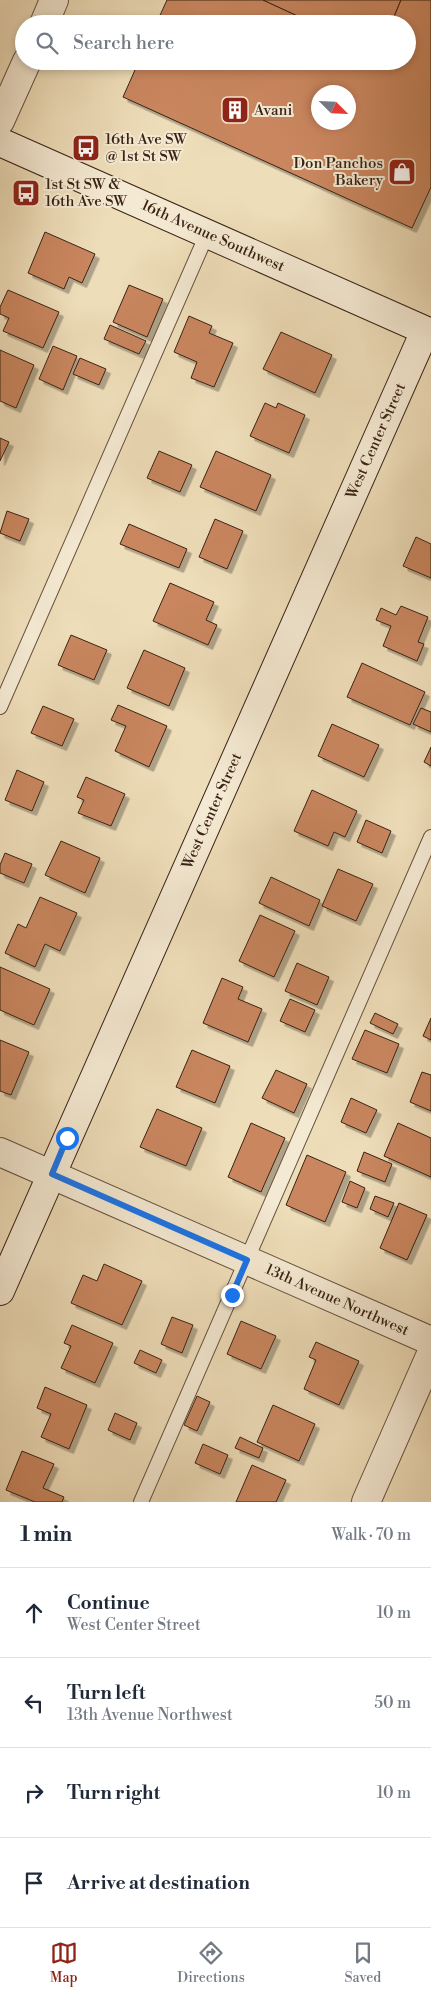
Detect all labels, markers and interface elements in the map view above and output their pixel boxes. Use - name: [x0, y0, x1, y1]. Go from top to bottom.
- search box: [15, 15, 416, 70]
- icon: search: [33, 29, 61, 57]
- text: Search here: [73, 31, 174, 55]
- north arrow: [311, 85, 356, 130]
- building icon: Avani: [220, 95, 250, 125]
- place label: Avani: [253, 101, 293, 120]
- place label: 16th Ave SW @ 1st St SW: [105, 130, 187, 166]
- bus stop icon: 16th Ave SW @ 1st St SW: [71, 133, 101, 163]
- place label: Don Panchos Bakery: [293, 154, 384, 190]
- shop icon: Don Panchos Bakery: [387, 157, 417, 187]
- place label: 1st St SW & 16th Ave SW: [45, 175, 127, 211]
- bus stop icon: 1st St SW & 16th Ave SW: [11, 178, 41, 208]
- street label: 16th Avenue Southwest: [138, 196, 288, 276]
- street label: West Center Street: [341, 379, 410, 503]
- street label: West Center Street: [177, 749, 246, 873]
- route start: [56, 1127, 79, 1150]
- street label: 13th Avenue Northwest: [262, 1260, 412, 1341]
- route end: [221, 1284, 244, 1307]
- text: 1 min: [20, 1522, 72, 1548]
- text: Walk · 70 m: [331, 1525, 411, 1545]
- text: Continue: [67, 1591, 150, 1615]
- icon: ahead: [20, 1599, 48, 1627]
- text: 10 m: [377, 1603, 411, 1623]
- text: West Center Street: [67, 1615, 201, 1635]
- text: Turn left: [67, 1681, 146, 1705]
- icon: left: [20, 1689, 48, 1717]
- text: 50 m: [374, 1693, 411, 1713]
- text: 13th Avenue Northwest: [67, 1705, 233, 1725]
- icon: right: [20, 1779, 48, 1807]
- text: Turn right: [67, 1781, 160, 1805]
- text: 10 m: [377, 1783, 411, 1803]
- icon: arrive: [20, 1869, 48, 1897]
- text: Arrive at destination: [67, 1871, 250, 1895]
- tab: Map: [50, 1939, 78, 1987]
- tab: Directions: [177, 1939, 245, 1987]
- tab: Saved: [344, 1939, 381, 1987]

